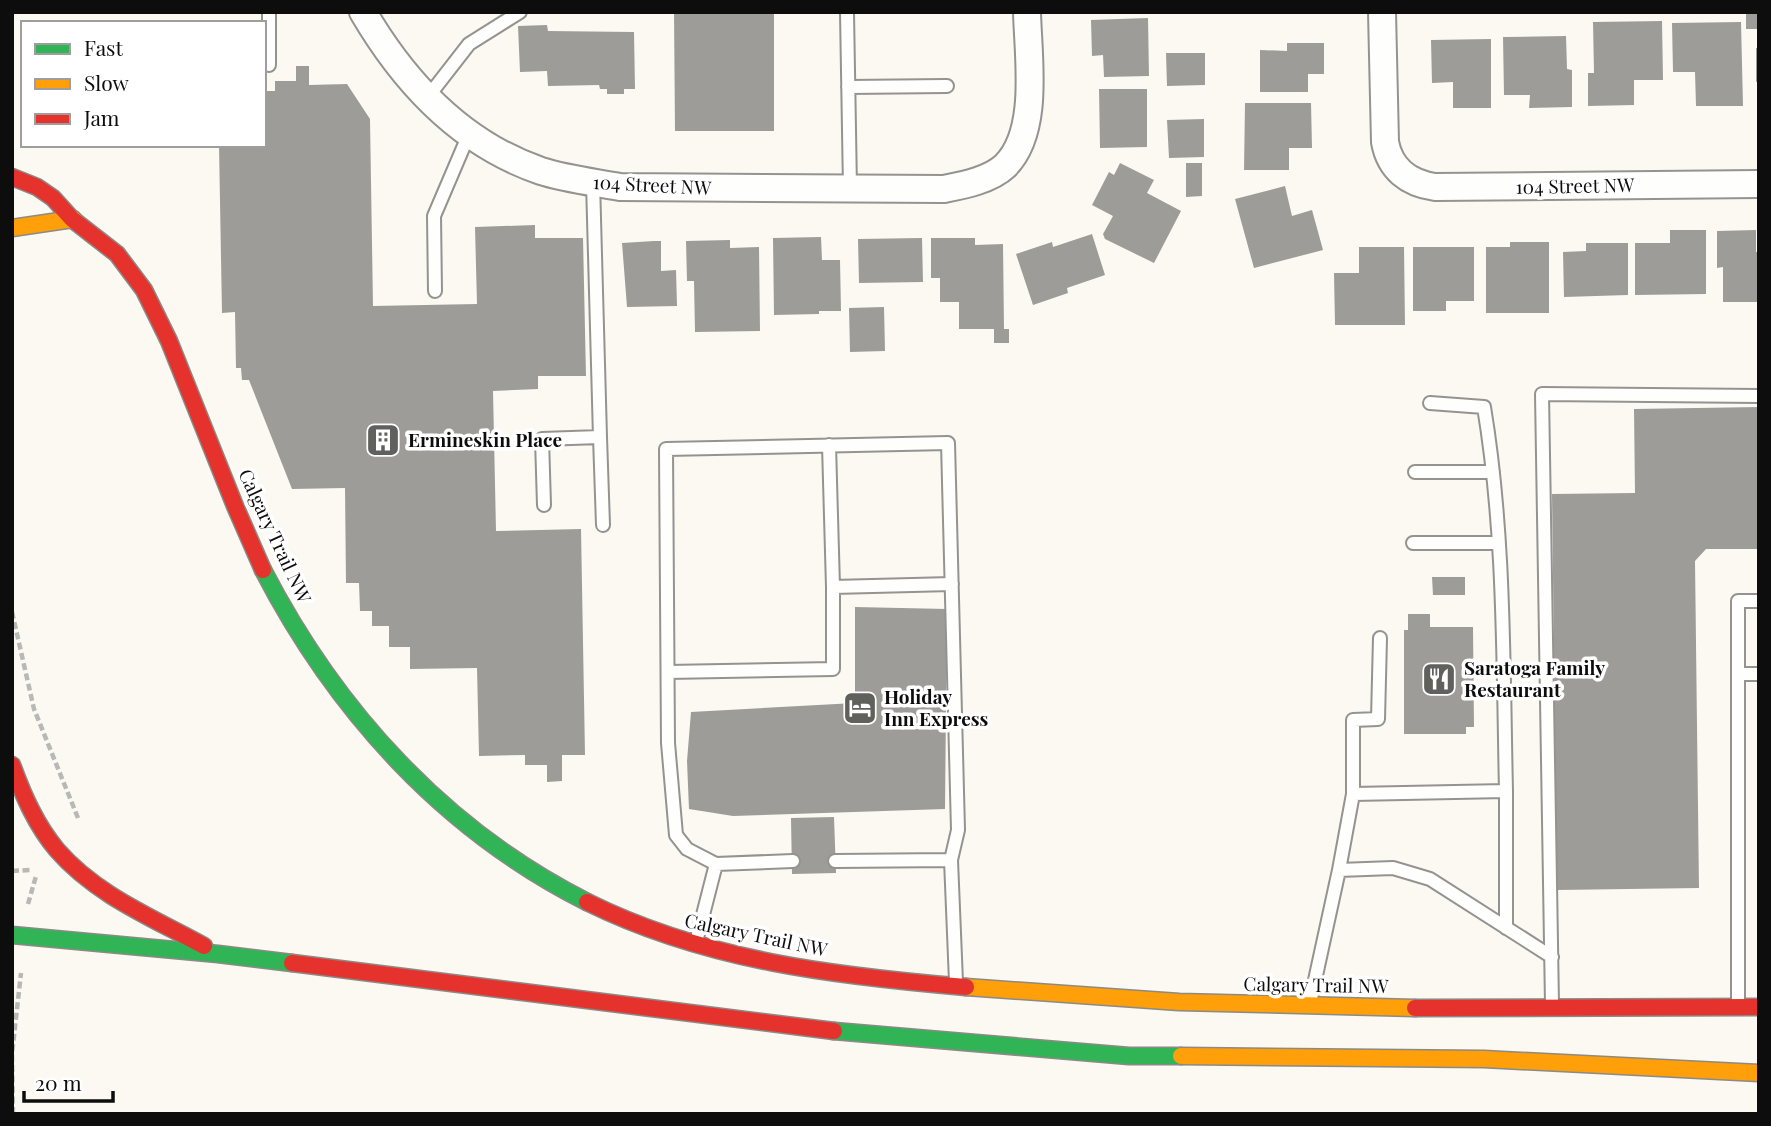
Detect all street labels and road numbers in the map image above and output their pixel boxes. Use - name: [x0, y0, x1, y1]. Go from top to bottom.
- street label: 104 Street NW: [592, 168, 713, 200]
- street label: 104 Street NW: [1515, 171, 1635, 199]
- street label: Calgary Trail NW: [233, 464, 319, 608]
- street label: Calgary Trail NW: [683, 906, 831, 962]
- street label: Calgary Trail NW: [1243, 970, 1390, 998]

